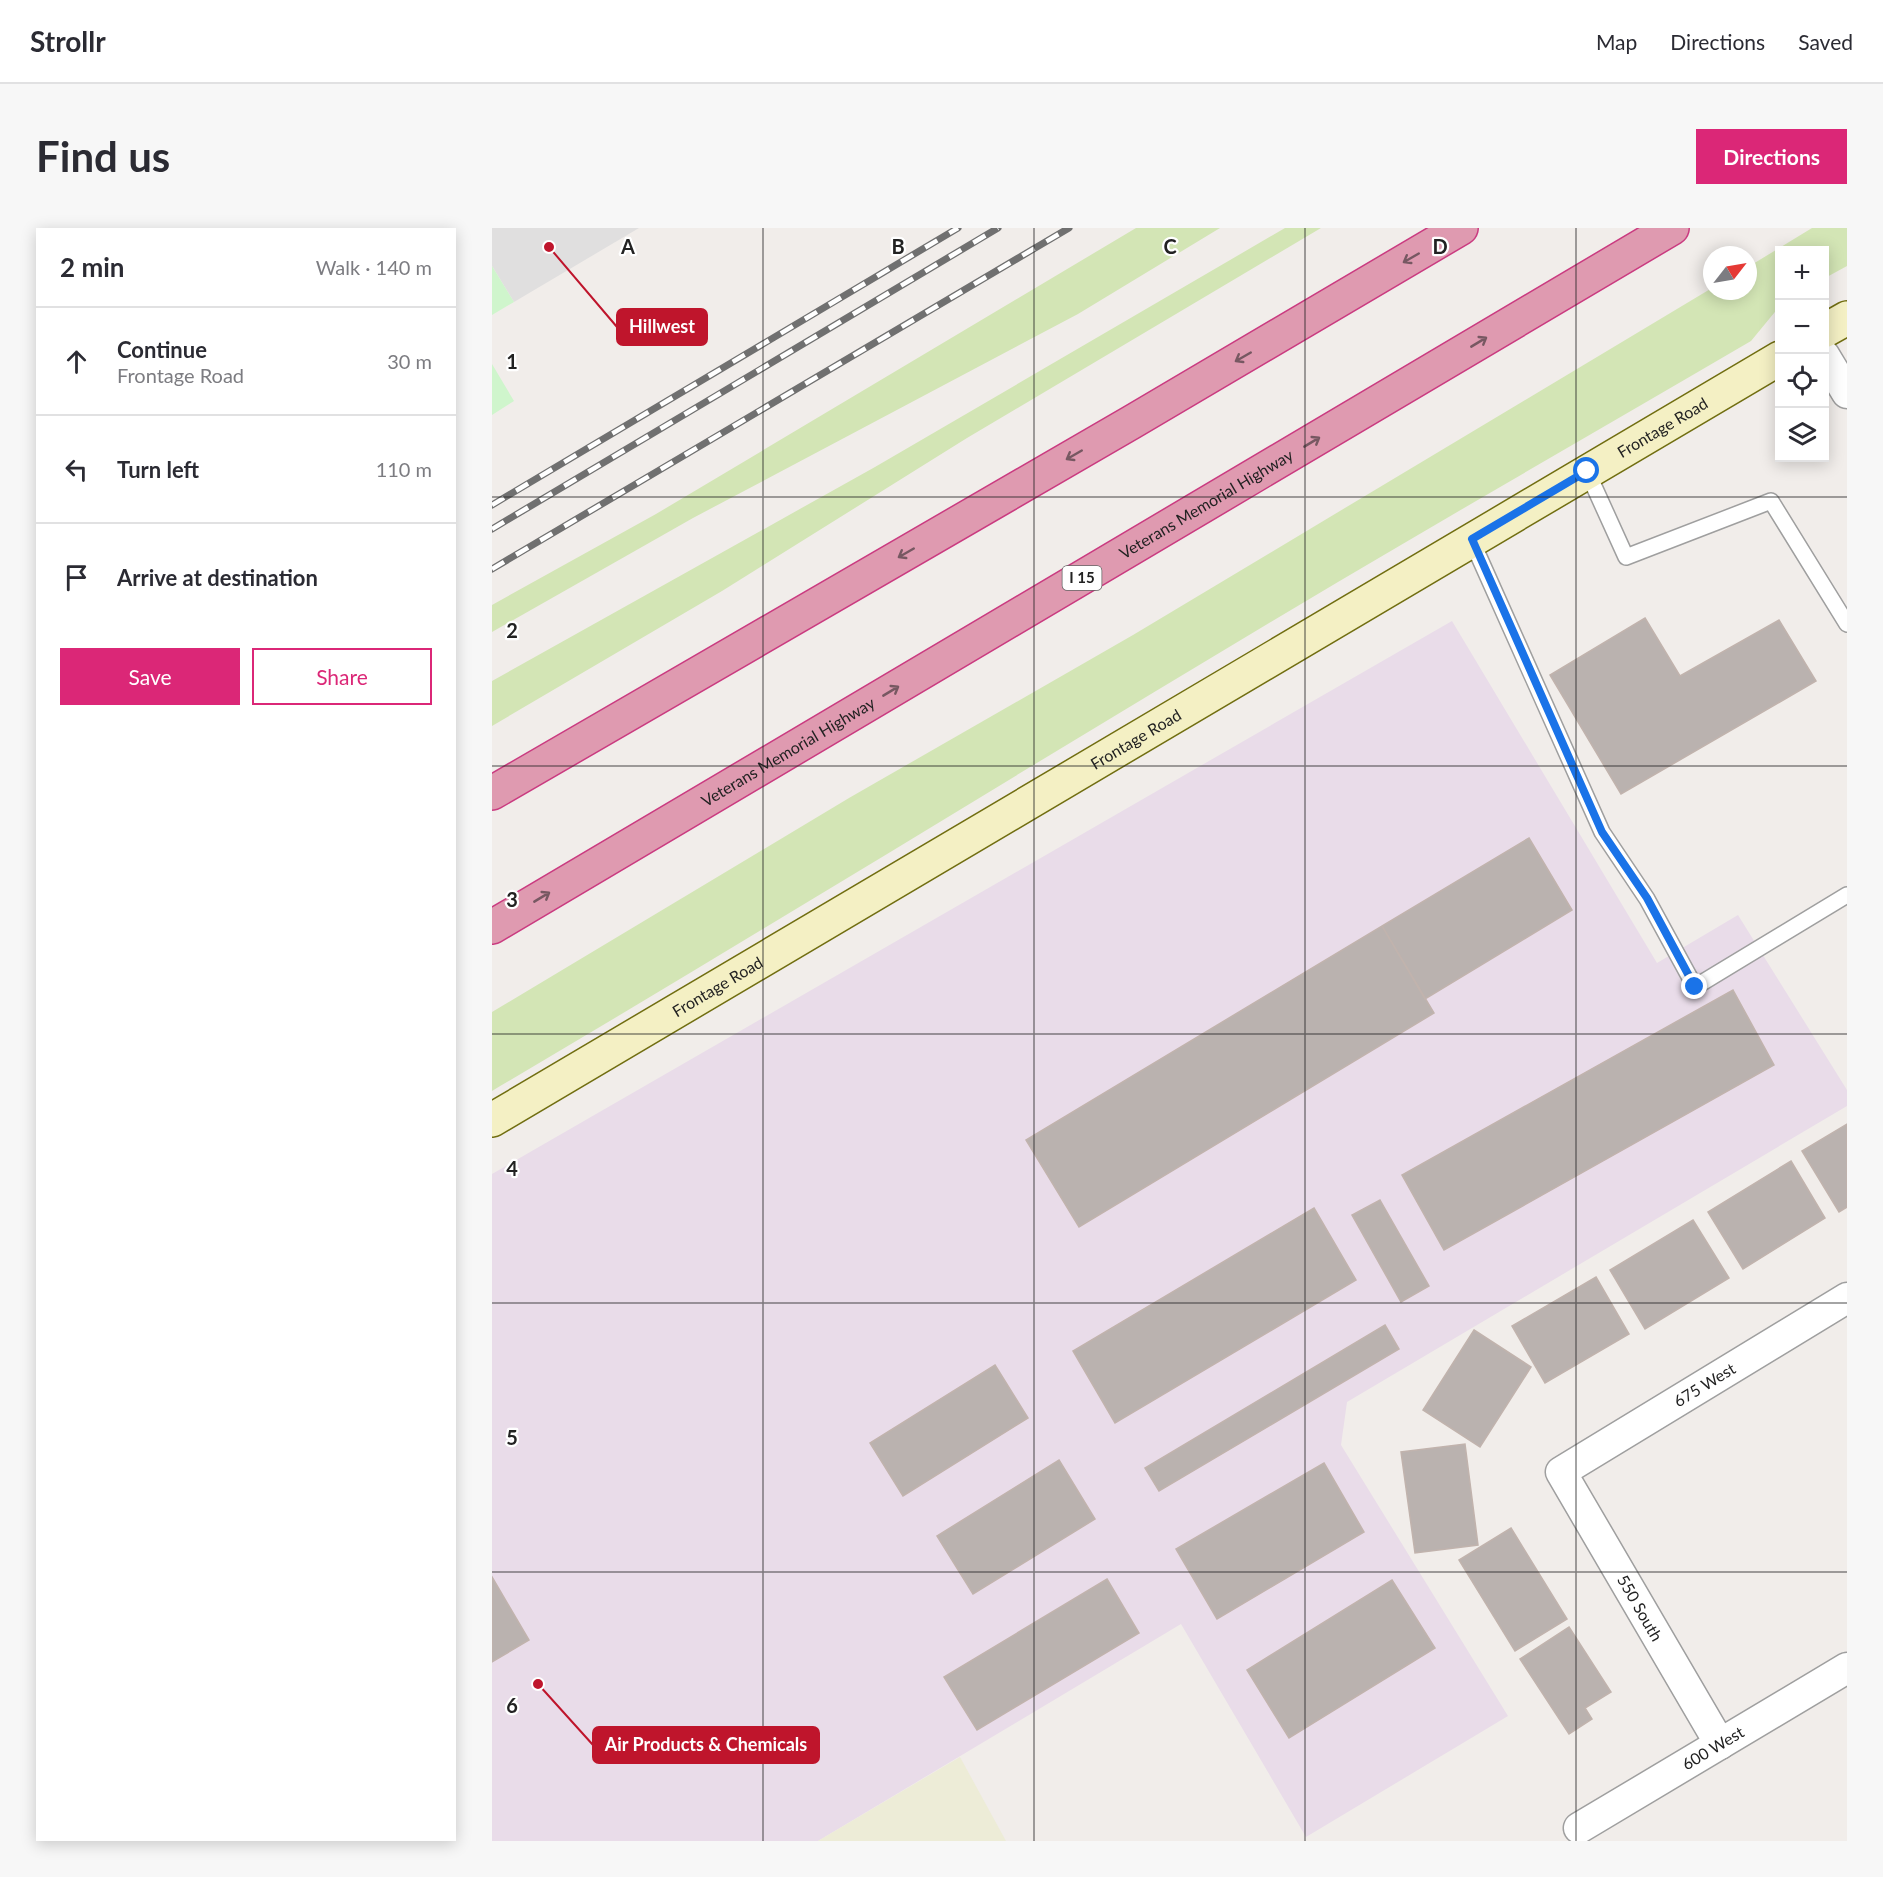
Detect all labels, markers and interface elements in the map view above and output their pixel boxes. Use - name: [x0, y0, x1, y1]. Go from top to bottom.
- text: Strollr: [30, 24, 106, 58]
- text: Map: [1596, 29, 1637, 54]
- text: Directions: [1670, 29, 1765, 54]
- text: Saved: [1798, 29, 1853, 54]
- button: Directions: [1696, 129, 1847, 184]
- text: Find us: [36, 131, 170, 181]
- text: A: [620, 234, 635, 258]
- text: B: [891, 234, 905, 258]
- text: C: [1163, 234, 1177, 258]
- text: D: [1432, 234, 1448, 258]
- north arrow: [1703, 246, 1757, 300]
- map controls: [1775, 246, 1829, 462]
- button: +: [1775, 246, 1829, 300]
- text: 2 min: [60, 251, 124, 283]
- one-way arrow: [1403, 252, 1420, 264]
- text: Walk · 140 m: [316, 255, 432, 279]
- button: −: [1775, 300, 1829, 354]
- callout: Hillwest: [617, 309, 707, 345]
- text: Hillwest: [629, 315, 695, 337]
- text: Continue: [117, 336, 207, 363]
- one-way arrow: [1470, 336, 1487, 348]
- icon: ahead: [60, 345, 93, 378]
- text: 30 m: [387, 349, 432, 373]
- text: 1: [506, 349, 518, 373]
- one-way arrow: [1235, 351, 1252, 363]
- button: locate: [1775, 354, 1829, 408]
- text: Frontage Road: [117, 363, 244, 387]
- street label: Frontage Road: [1614, 393, 1711, 461]
- button: layers: [1775, 408, 1829, 462]
- one-way arrow: [1303, 435, 1320, 447]
- street label: Veterans Memorial Highway: [1116, 444, 1297, 562]
- one-way arrow: [1066, 450, 1084, 461]
- icon: left: [60, 453, 93, 486]
- text: Turn left: [117, 456, 199, 483]
- text: 110 m: [376, 457, 432, 481]
- route start: [1573, 457, 1599, 483]
- one-way arrow: [898, 547, 915, 559]
- icon: arrive: [60, 561, 93, 594]
- text: Arrive at destination: [117, 564, 318, 591]
- road number: I 15: [1062, 566, 1102, 590]
- text: 2: [506, 618, 518, 642]
- button: Save: [60, 648, 240, 705]
- button: Share: [252, 648, 432, 705]
- one-way arrow: [882, 685, 899, 697]
- street label: Veterans Memorial Highway: [698, 692, 879, 810]
- street label: Frontage Road: [1087, 705, 1184, 773]
- text: 3: [506, 887, 518, 911]
- one-way arrow: [533, 891, 550, 903]
- street label: Frontage Road: [669, 952, 766, 1020]
- route end: [1681, 973, 1707, 999]
- text: 4: [506, 1156, 518, 1180]
- street label: 675 West: [1670, 1358, 1739, 1410]
- text: 5: [506, 1425, 518, 1449]
- street label: 550 South: [1614, 1571, 1667, 1644]
- text: 6: [506, 1693, 518, 1717]
- street label: 600 West: [1678, 1722, 1747, 1773]
- callout: Air Products & Chemicals: [593, 1727, 819, 1763]
- text: Air Products & Chemicals: [604, 1733, 807, 1755]

